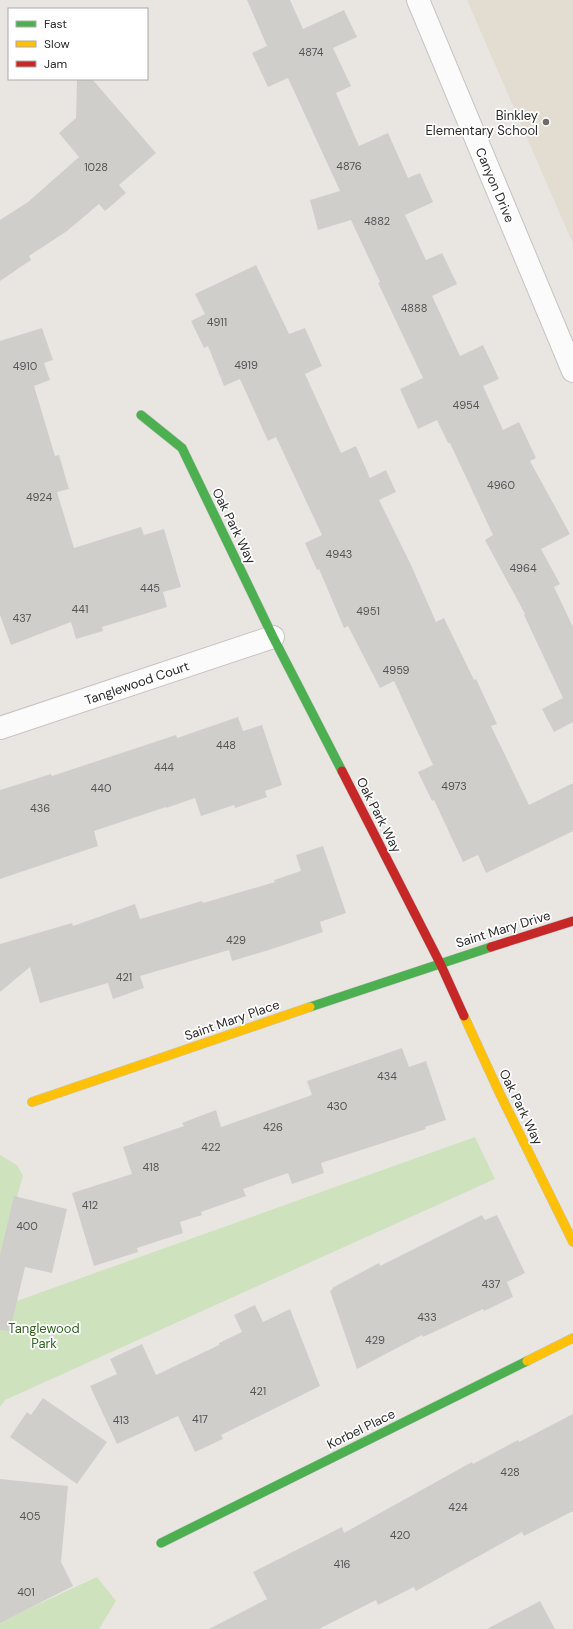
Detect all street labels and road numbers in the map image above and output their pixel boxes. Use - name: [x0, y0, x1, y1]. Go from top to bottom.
- street label: Canyon Drive: [472, 145, 518, 225]
- street label: Oak Park Way: [208, 485, 260, 567]
- street label: Tanglewood Court: [83, 657, 191, 709]
- street label: Oak Park Way: [353, 774, 405, 856]
- street label: Saint Mary Drive: [454, 907, 552, 951]
- street label: Saint Mary Place: [182, 996, 282, 1044]
- street label: Oak Park Way: [495, 1066, 547, 1148]
- street label: Korbel Place: [324, 1405, 398, 1453]

